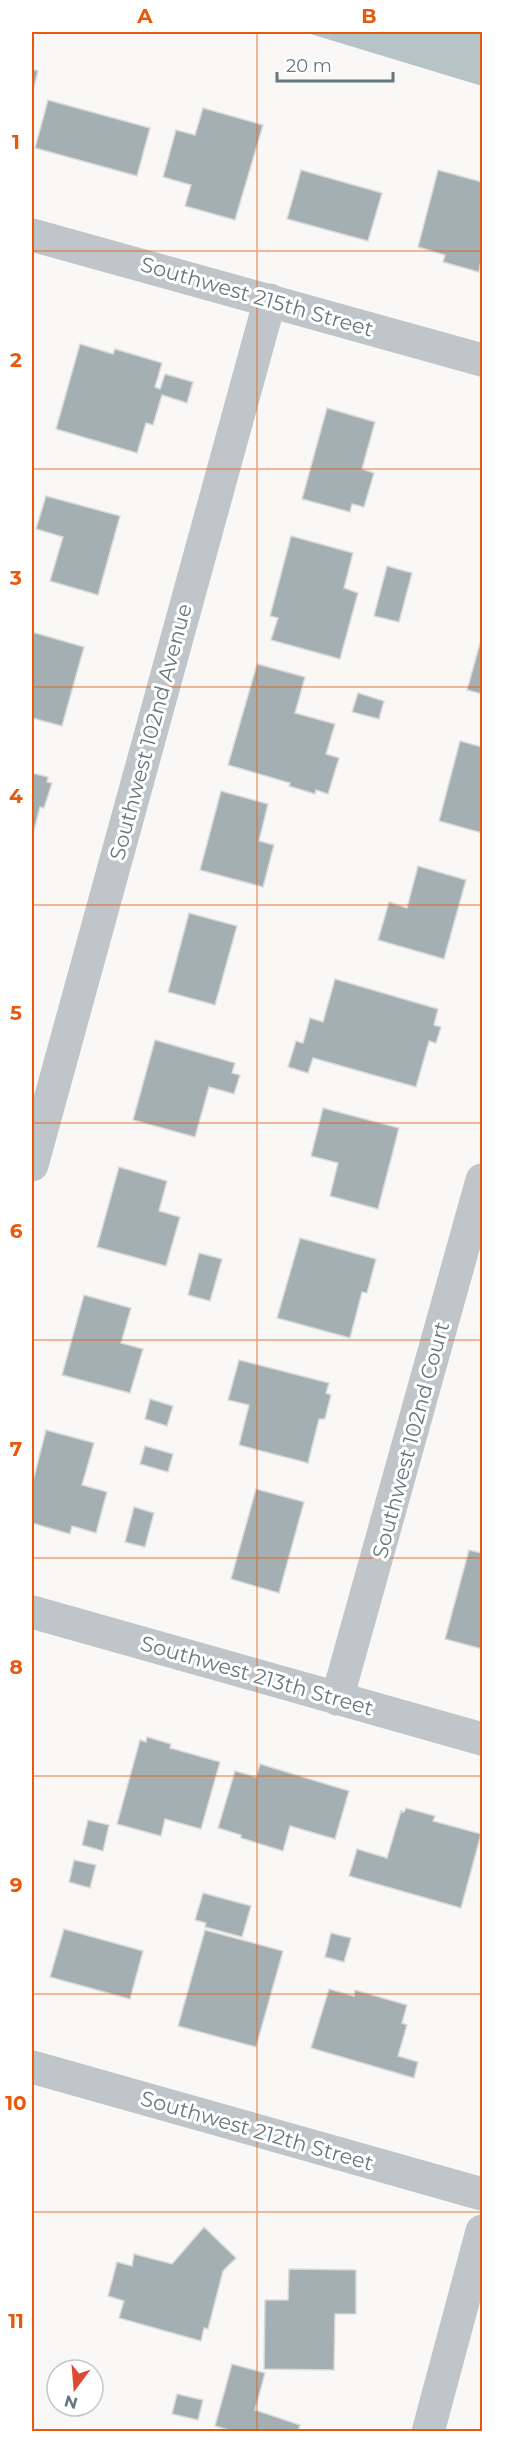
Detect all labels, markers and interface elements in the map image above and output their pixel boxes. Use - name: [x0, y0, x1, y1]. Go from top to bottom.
- text: A: [136, 4, 153, 28]
- text: B: [361, 4, 377, 28]
- scale bar: [277, 45, 392, 83]
- text: 20 m: [286, 55, 332, 77]
- text: 1: [12, 130, 20, 154]
- street label: Southwest 215th Street: [138, 251, 376, 342]
- text: 2: [10, 348, 22, 372]
- text: 3: [9, 566, 22, 590]
- street label: Southwest 102nd Avenue: [104, 601, 197, 863]
- text: 4: [9, 784, 23, 808]
- text: 5: [10, 1001, 22, 1025]
- text: 6: [10, 1219, 23, 1243]
- street label: Southwest 102nd Court: [367, 1319, 454, 1561]
- text: 7: [10, 1437, 22, 1461]
- street label: Southwest 213th Street: [138, 1630, 376, 1721]
- text: 8: [9, 1655, 23, 1679]
- text: 9: [10, 1873, 22, 1897]
- street label: Southwest 212th Street: [138, 2085, 376, 2176]
- text: 10: [5, 2091, 27, 2115]
- text: 11: [8, 2309, 24, 2333]
- north arrow: [45, 2358, 105, 2418]
- text: N: [62, 2391, 80, 2413]

